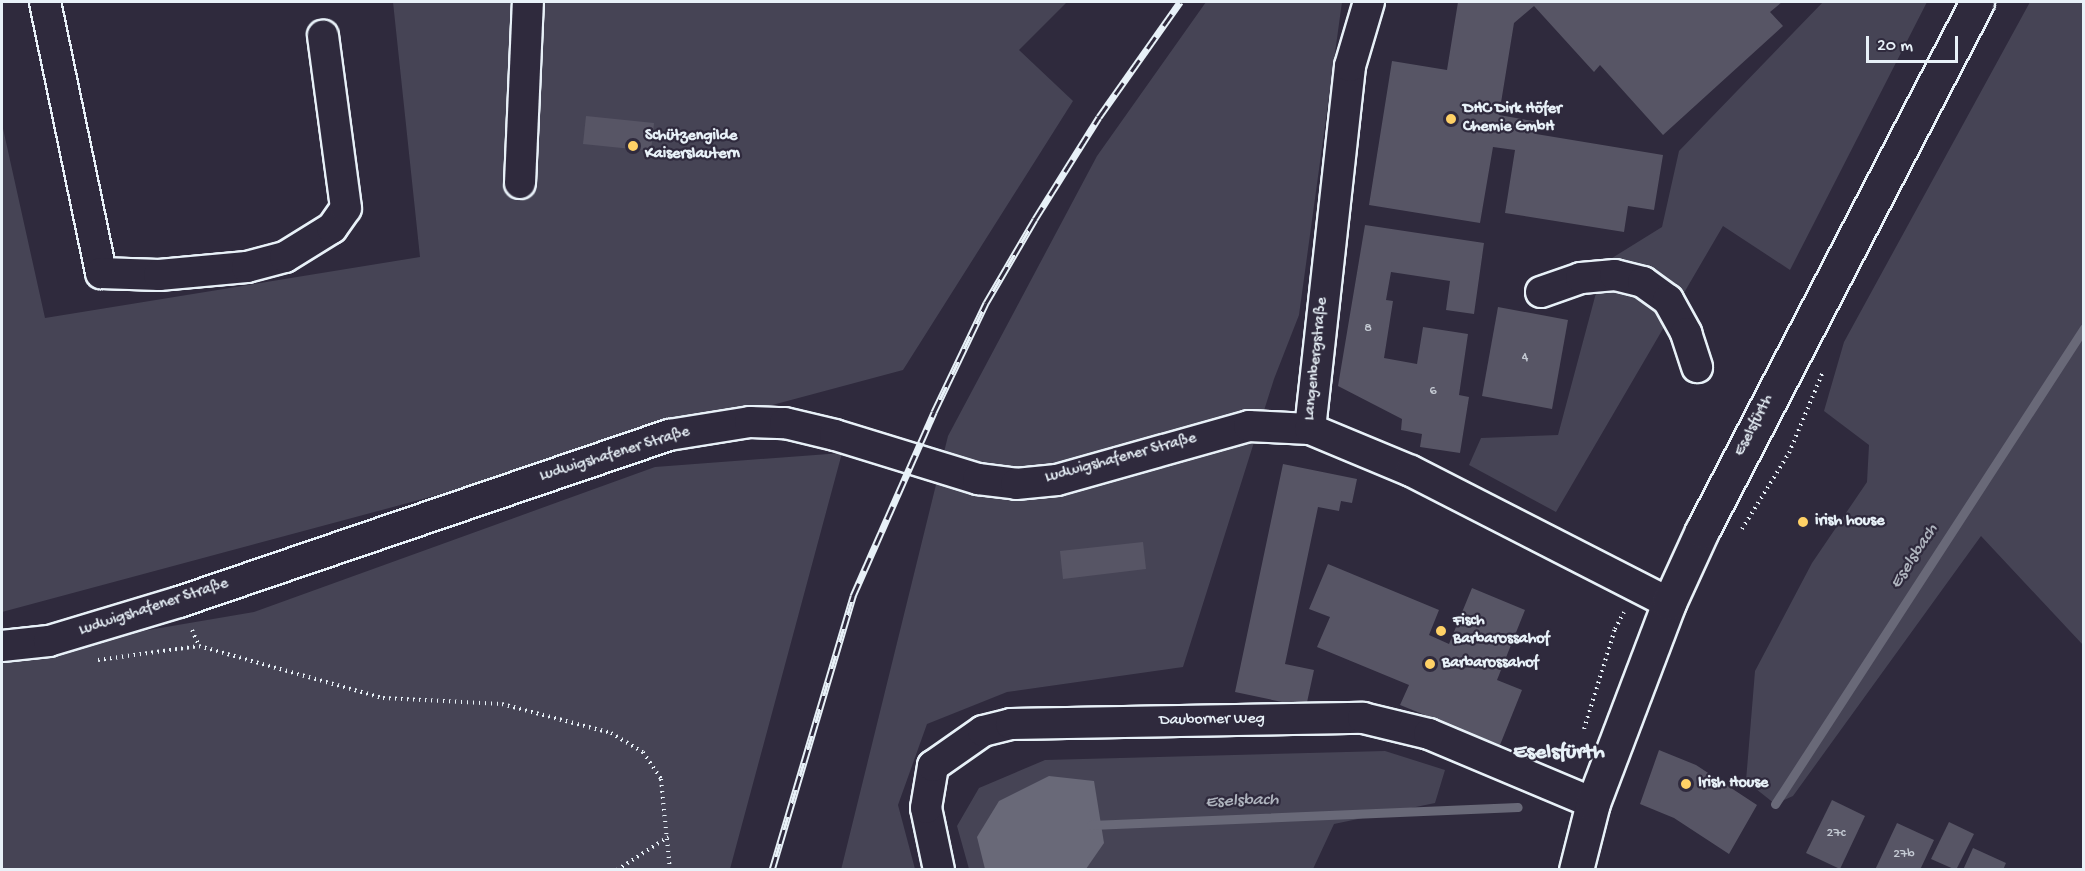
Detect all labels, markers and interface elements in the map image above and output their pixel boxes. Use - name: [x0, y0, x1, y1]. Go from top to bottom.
- scale bar: [1869, 24, 1960, 62]
- text: 20 m: [1877, 36, 1913, 57]
- place label: DHC Dirk Höfer Chemie GmbH: [1463, 100, 1562, 138]
- marker: DHC Dirk Höfer Chemie GmbH: [1444, 112, 1458, 126]
- place label: Schützengilde Kaiserslautern: [645, 127, 740, 165]
- marker: Schützengilde Kaiserslautern: [626, 139, 640, 153]
- street label: Langenbergstraße: [1301, 296, 1333, 422]
- house number: 8: [1364, 321, 1372, 337]
- house number: 4: [1522, 350, 1528, 366]
- house number: 6: [1429, 384, 1437, 400]
- street label: Eselsfürth: [1731, 392, 1779, 460]
- street label: Ludwigshafener Straße: [538, 423, 692, 487]
- street label: Ludwigshafener Straße: [1043, 430, 1199, 488]
- place label: irish house: [1815, 512, 1884, 532]
- marker: irish house: [1796, 515, 1810, 529]
- water label: Eselsbach: [1886, 521, 1944, 593]
- street label: Ludwigshafener Straße: [77, 575, 231, 641]
- place label: Fisch Barbarossahof: [1453, 612, 1549, 650]
- marker: Fisch Barbarossahof: [1434, 624, 1448, 638]
- place label: Barbarossahof: [1442, 654, 1538, 674]
- marker: Barbarossahof: [1423, 657, 1437, 671]
- street label: Dauborner Weg: [1159, 710, 1265, 732]
- district label: Eselsfürth: [1513, 741, 1605, 767]
- place label: Irish House: [1698, 774, 1768, 794]
- marker: Irish House: [1679, 777, 1693, 791]
- water label: Eselsbach: [1205, 790, 1279, 814]
- house number: 27c: [1827, 826, 1845, 842]
- house number: 27b: [1893, 847, 1915, 863]

